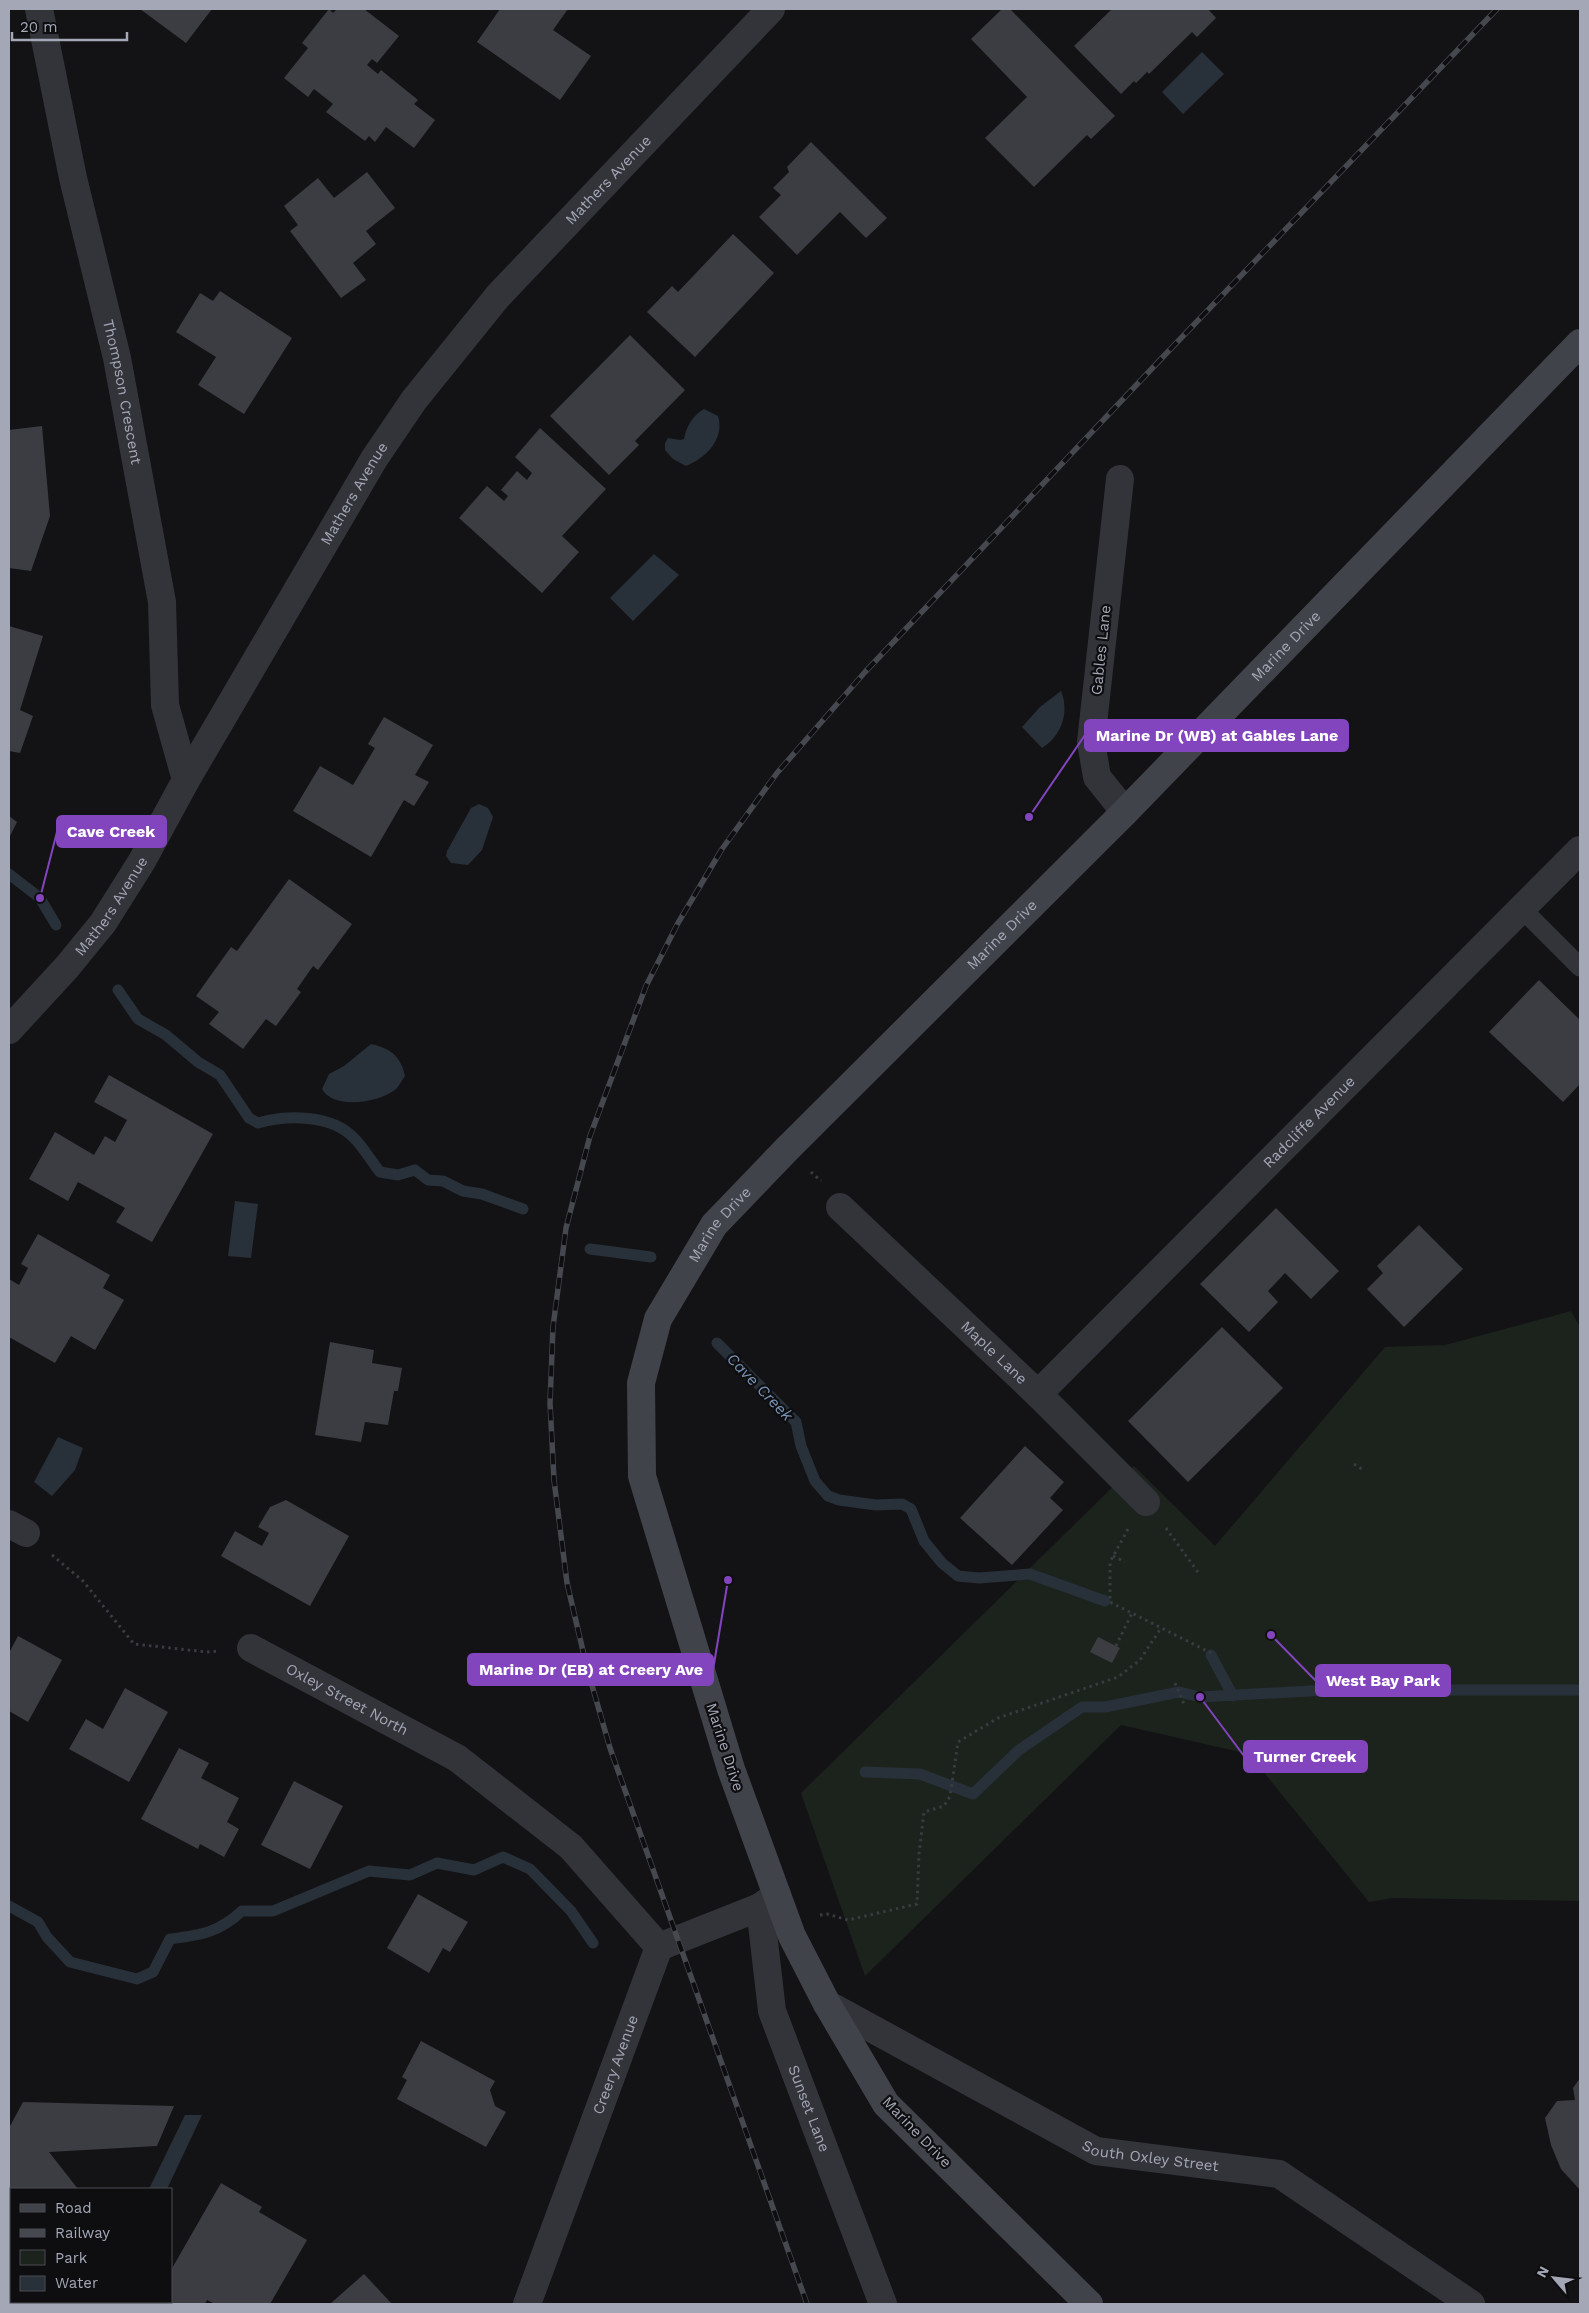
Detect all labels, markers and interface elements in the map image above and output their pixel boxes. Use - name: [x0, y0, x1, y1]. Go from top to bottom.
- scale bar: [12, 10, 128, 42]
- text: 20 m: [20, 18, 58, 36]
- street label: Mathers Avenue: [562, 132, 655, 228]
- street label: Thompson Crescent: [99, 318, 146, 467]
- street label: Mathers Avenue: [317, 439, 392, 548]
- street label: Gables Lane: [1087, 604, 1115, 696]
- street label: Marine Drive: [1248, 607, 1324, 685]
- callout: Marine Dr (WB) at Gables Lane: [1085, 720, 1348, 751]
- text: Marine Dr (WB) at Gables Lane: [1096, 726, 1338, 745]
- callout: Cave Creek: [57, 816, 166, 847]
- text: Cave Creek: [67, 822, 155, 841]
- street label: Mathers Avenue: [71, 853, 151, 959]
- street label: Marine Drive: [963, 896, 1041, 974]
- street label: Radcliffe Avenue: [1259, 1072, 1359, 1172]
- street label: Marine Drive: [685, 1183, 755, 1266]
- street label: Maple Lane: [957, 1317, 1031, 1388]
- water label: Cave Creek: [723, 1349, 798, 1426]
- callout: Marine Dr (EB) at Creery Ave: [468, 1654, 713, 1685]
- street label: Oxley Street North: [283, 1659, 411, 1739]
- text: Marine Dr (EB) at Creery Ave: [479, 1660, 703, 1679]
- callout: West Bay Park: [1316, 1665, 1450, 1696]
- text: West Bay Park: [1326, 1671, 1440, 1690]
- street label: Marine Drive: [702, 1701, 748, 1793]
- callout: Turner Creek: [1244, 1741, 1367, 1772]
- text: Turner Creek: [1254, 1747, 1356, 1766]
- street label: Creery Avenue: [589, 2013, 642, 2117]
- street label: Sunset Lane: [784, 2063, 834, 2154]
- street label: Marine Drive: [879, 2093, 955, 2171]
- street label: South Oxley Street: [1079, 2136, 1220, 2175]
- legend: [10, 2188, 172, 2303]
- text: Road: [55, 2199, 92, 2217]
- text: Railway: [55, 2224, 110, 2242]
- text: Park: [55, 2249, 88, 2267]
- north arrow: [1529, 2253, 1579, 2303]
- text: N: [1533, 2264, 1552, 2280]
- text: Water: [55, 2274, 98, 2292]

